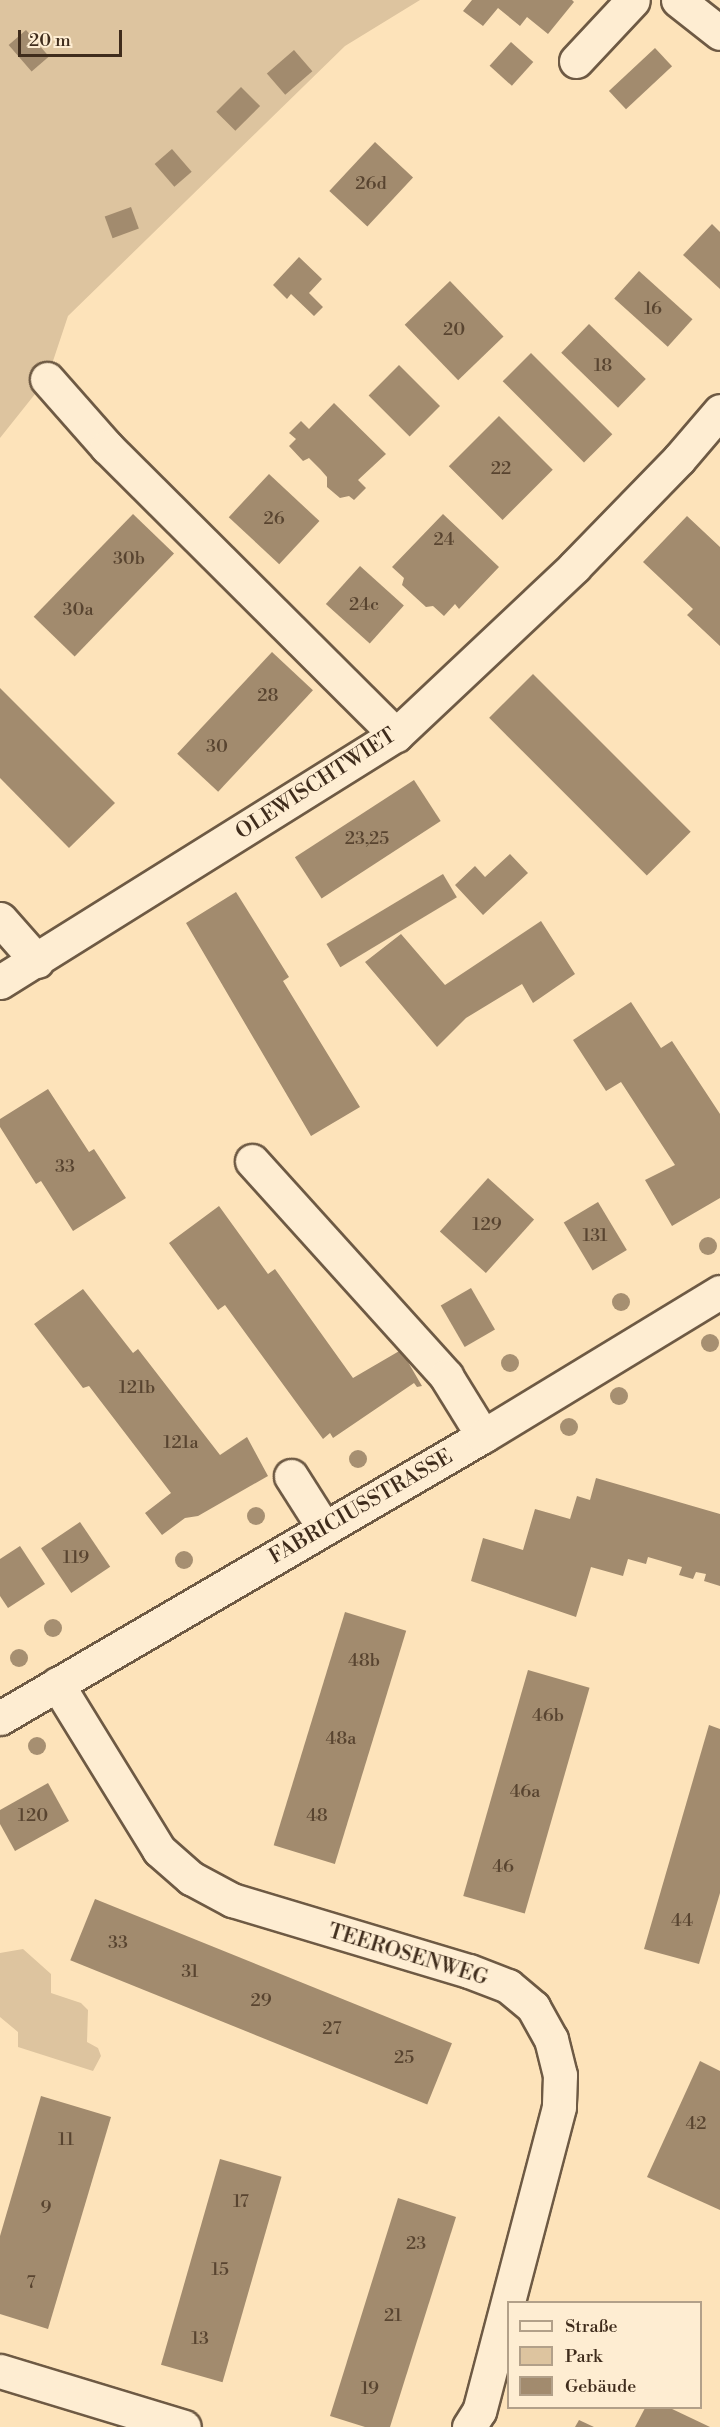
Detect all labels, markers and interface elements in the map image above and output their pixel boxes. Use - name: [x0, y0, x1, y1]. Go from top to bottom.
- scale bar: [21, 18, 124, 56]
- text: 20 m: [29, 29, 71, 52]
- house number: 26d: [355, 173, 387, 195]
- house number: 16: [644, 298, 662, 320]
- house number: 20: [443, 319, 465, 341]
- house number: 18: [594, 355, 612, 377]
- house number: 22: [491, 458, 511, 480]
- house number: 26: [263, 508, 285, 530]
- house number: 24: [433, 529, 455, 551]
- house number: 30b: [113, 548, 145, 570]
- house number: 24c: [349, 594, 379, 616]
- house number: 30a: [63, 599, 93, 621]
- house number: 28: [257, 685, 279, 707]
- street label: OLEWISCHTWIET: [231, 723, 401, 845]
- house number: 30: [206, 736, 228, 758]
- house number: 23,25: [345, 828, 389, 850]
- house number: 33: [55, 1156, 75, 1178]
- house number: 129: [472, 1214, 502, 1236]
- house number: 131: [582, 1225, 608, 1247]
- house number: 121b: [119, 1377, 155, 1399]
- house number: 121a: [163, 1432, 199, 1454]
- street label: FABRICIUSSTRASSE: [265, 1444, 457, 1570]
- house number: 119: [63, 1547, 89, 1569]
- house number: 48b: [348, 1650, 380, 1672]
- house number: 46b: [532, 1705, 564, 1727]
- house number: 48a: [326, 1728, 356, 1750]
- house number: 46a: [510, 1781, 540, 1803]
- house number: 120: [18, 1805, 48, 1827]
- house number: 48: [306, 1805, 328, 1827]
- house number: 46: [492, 1856, 514, 1878]
- house number: 44: [671, 1910, 693, 1932]
- street label: TEEROSENWEG: [325, 1919, 491, 1991]
- house number: 33: [108, 1932, 128, 1954]
- house number: 31: [181, 1961, 199, 1983]
- house number: 29: [250, 1990, 272, 2012]
- house number: 27: [322, 2018, 342, 2040]
- house number: 25: [394, 2047, 414, 2069]
- house number: 42: [686, 2113, 706, 2135]
- house number: 11: [58, 2129, 74, 2151]
- house number: 17: [233, 2191, 249, 2213]
- house number: 9: [41, 2197, 51, 2219]
- house number: 23: [406, 2233, 426, 2255]
- house number: 15: [211, 2259, 229, 2281]
- house number: 7: [26, 2272, 36, 2294]
- legend: [507, 2301, 702, 2409]
- house number: 21: [384, 2305, 402, 2327]
- text: Straße: [565, 2315, 618, 2338]
- house number: 13: [191, 2328, 209, 2350]
- text: Park: [565, 2345, 602, 2368]
- text: Gebäude: [565, 2375, 636, 2398]
- house number: 19: [361, 2378, 379, 2400]

